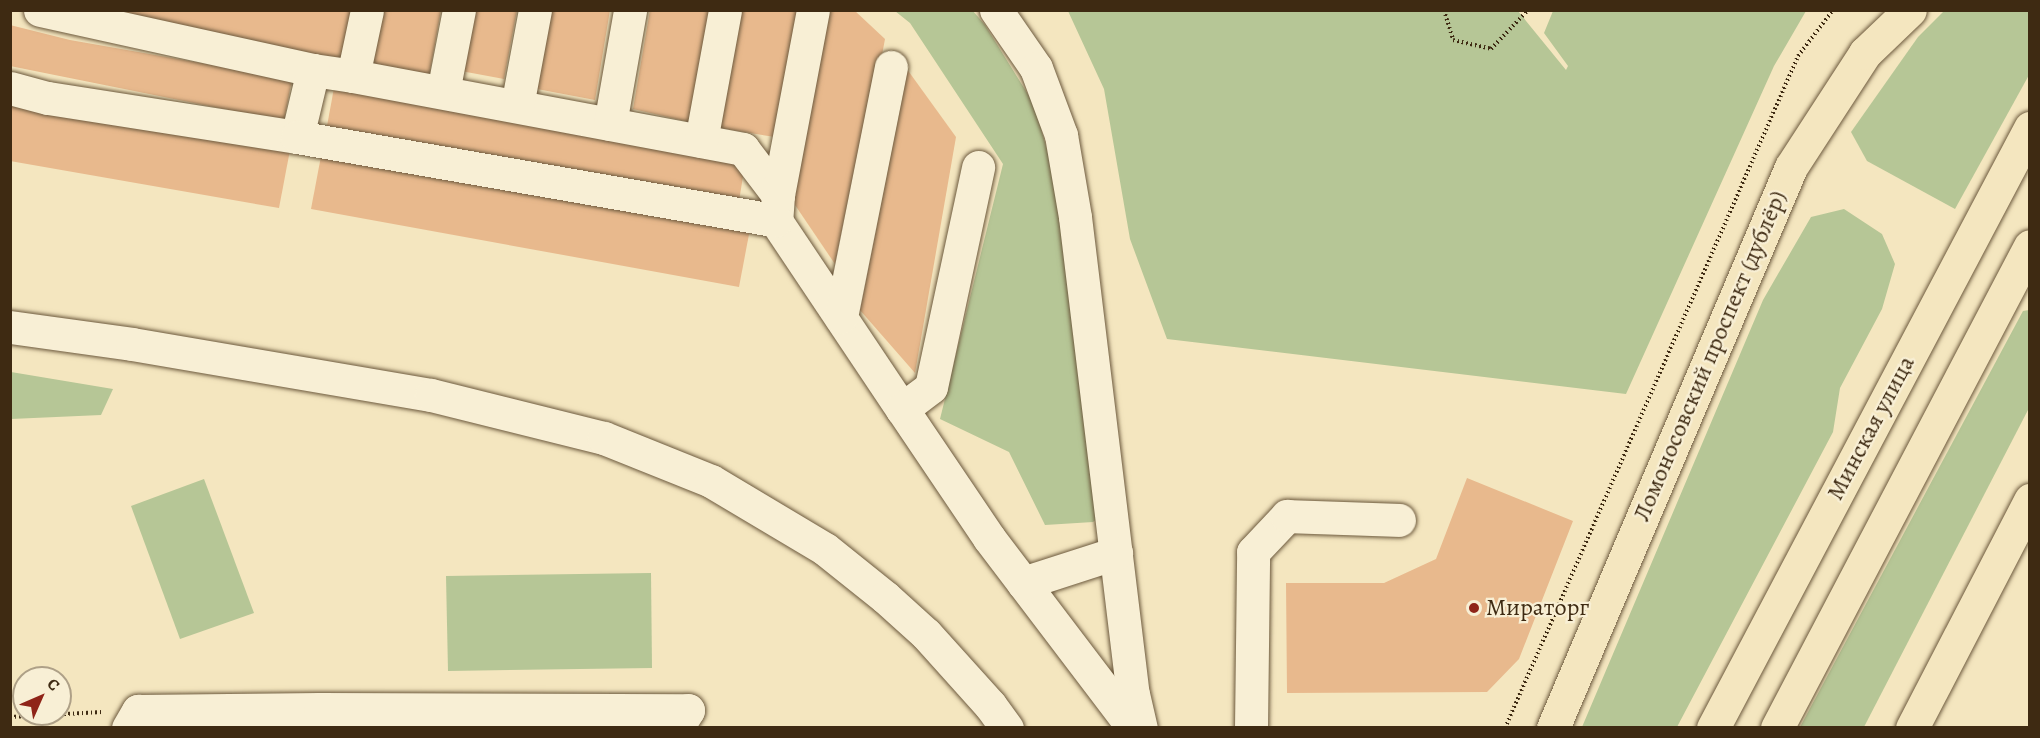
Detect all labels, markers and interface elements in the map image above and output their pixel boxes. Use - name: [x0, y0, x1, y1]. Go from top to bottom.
- street label: Ломоносовский проспект (дублёр): [1627, 186, 1793, 526]
- street label: Минская улица: [1821, 351, 1921, 505]
- place label: Мираторг: [1486, 594, 1589, 622]
- marker: Мираторг: [1467, 601, 1481, 615]
- north arrow: [12, 666, 72, 726]
- text: С: [42, 673, 65, 696]

